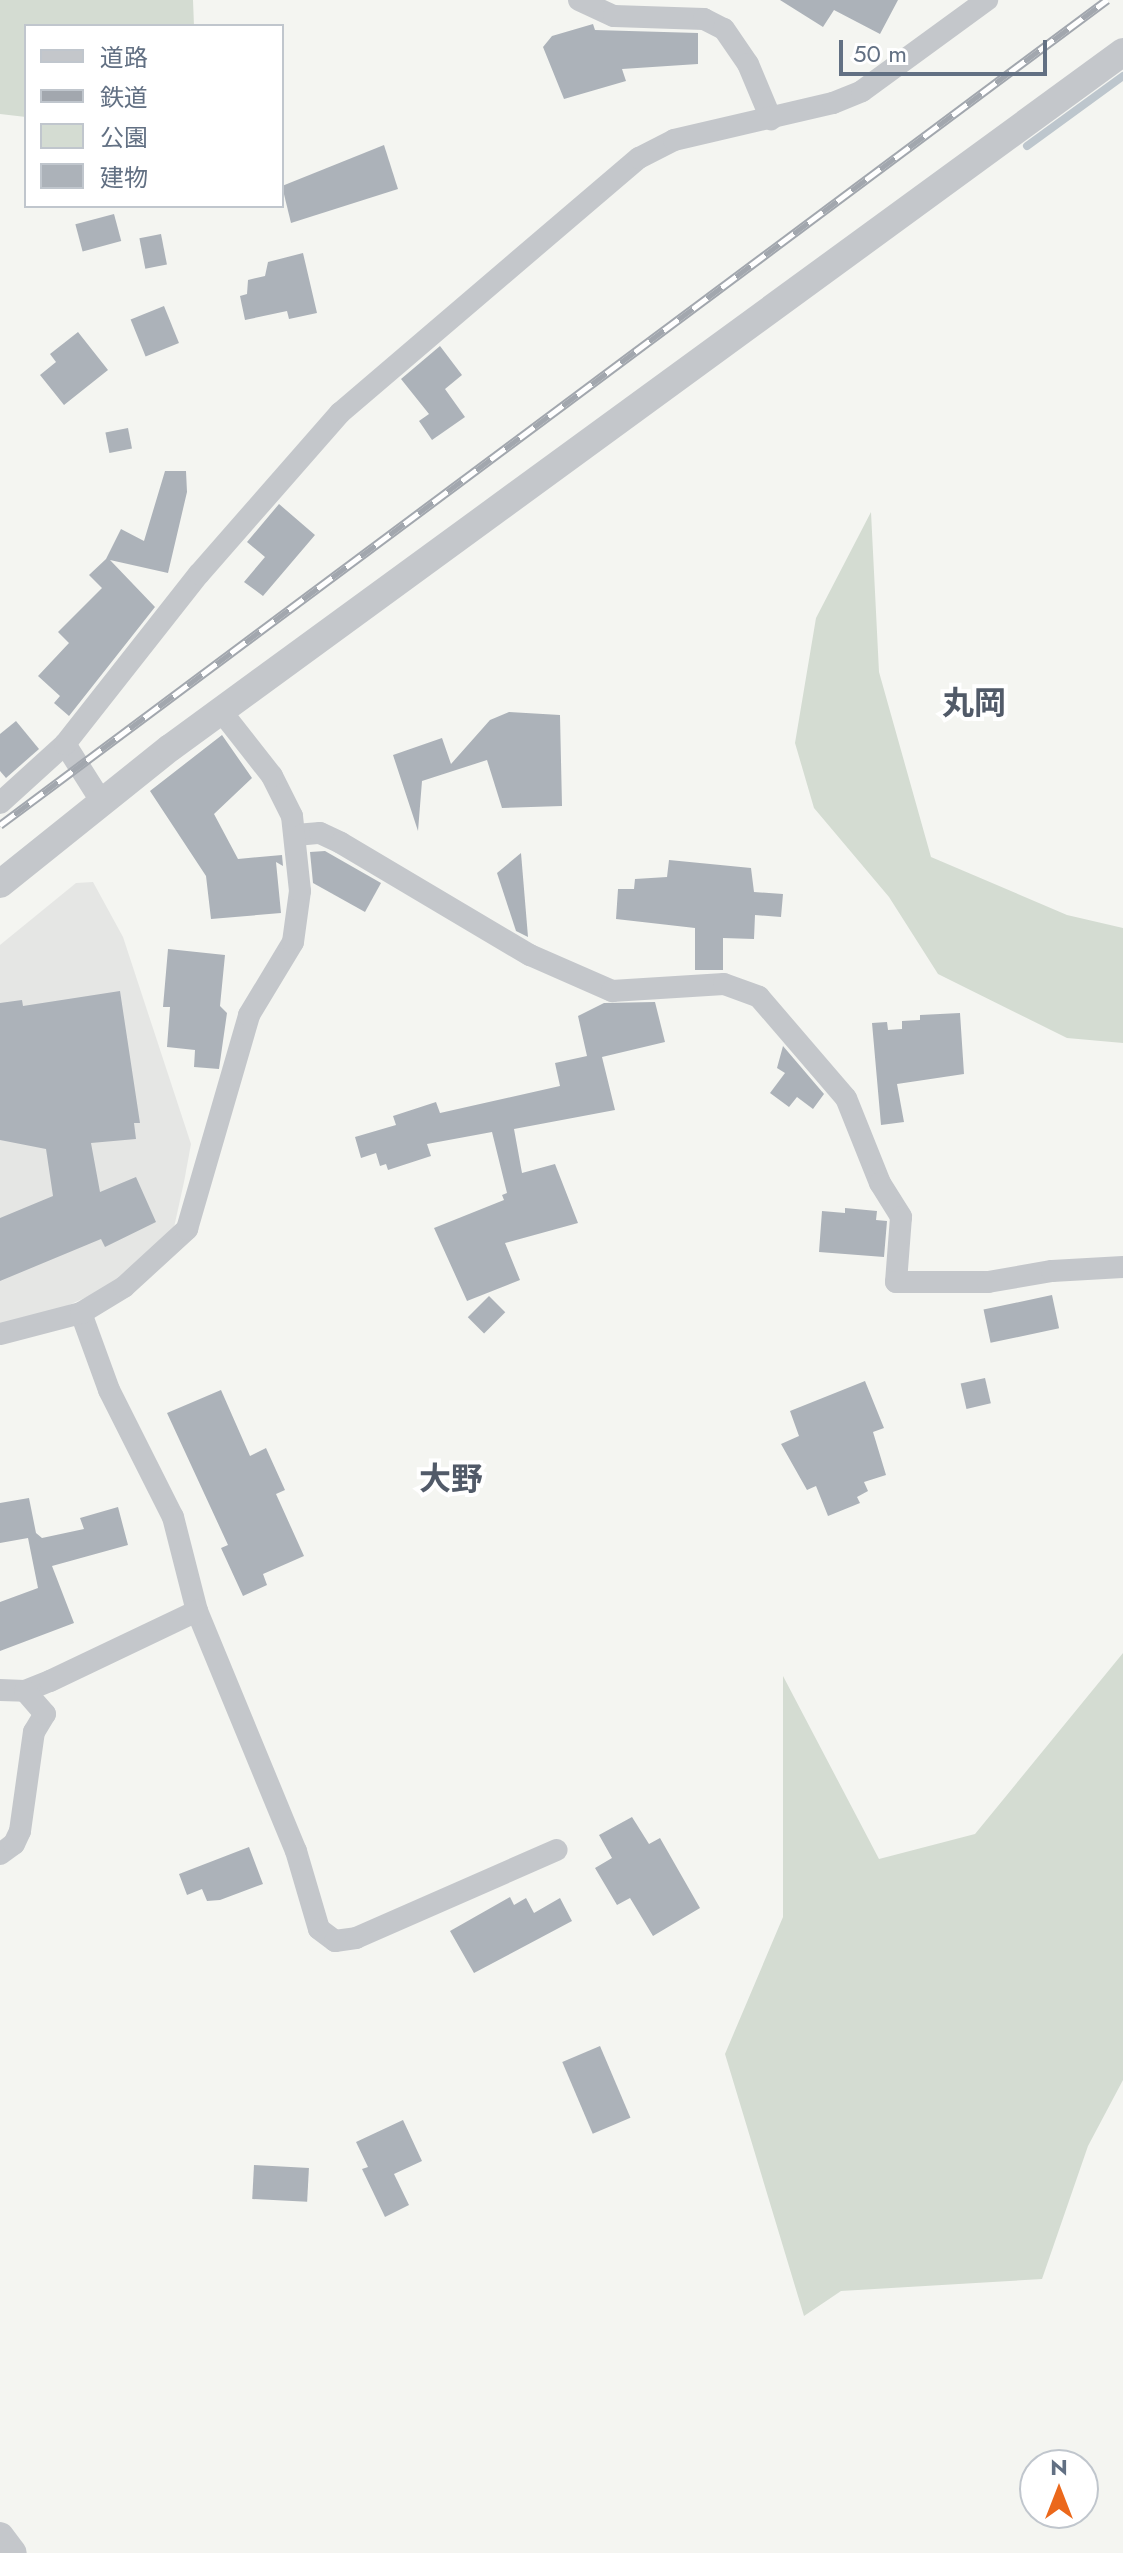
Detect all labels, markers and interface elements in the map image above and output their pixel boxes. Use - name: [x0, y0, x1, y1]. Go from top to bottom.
- legend: [24, 24, 284, 208]
- scale bar: [843, 24, 1051, 74]
- text: 50 m: [853, 36, 907, 71]
- text: 道路: [100, 40, 148, 75]
- text: 鉄道: [100, 80, 148, 115]
- text: 公園: [100, 120, 148, 155]
- text: 建物: [100, 160, 148, 195]
- district label: 丸岡: [942, 684, 1006, 722]
- district label: 大野: [419, 1460, 483, 1498]
- north arrow: [1019, 2449, 1099, 2529]
- text: N: [1050, 2451, 1068, 2483]

